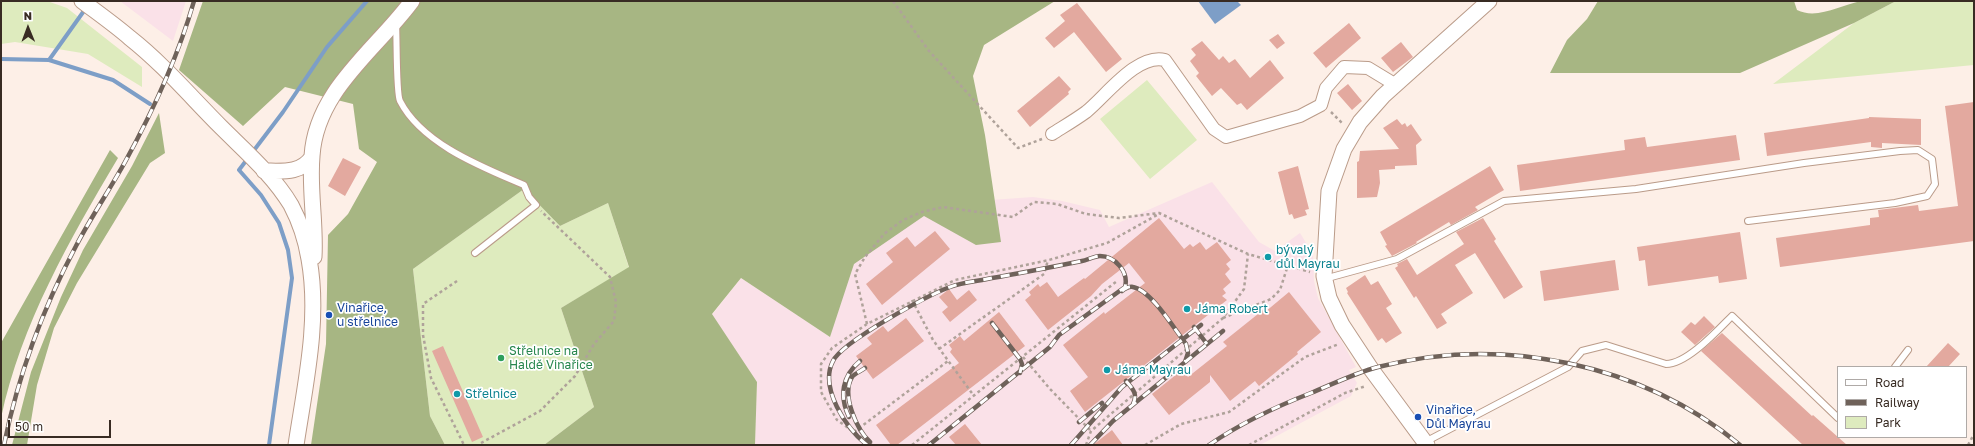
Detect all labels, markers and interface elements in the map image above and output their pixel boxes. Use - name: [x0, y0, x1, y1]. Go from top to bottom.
- north arrow: [8, 8, 48, 48]
- text: N: [23, 9, 32, 22]
- place label: bývalý důl Mayrau: [1276, 243, 1340, 271]
- marker: bývalý důl Mayrau: [1263, 252, 1273, 262]
- place label: Vinařice, u střelnice: [337, 301, 398, 329]
- place label: Jáma Robert: [1195, 302, 1268, 316]
- marker: Jáma Robert: [1182, 304, 1192, 314]
- marker: Vinařice, u střelnice: [324, 310, 334, 320]
- place label: Střelnice na Haldě Vinařice: [509, 344, 593, 372]
- marker: Střelnice na Haldě Vinařice: [496, 353, 506, 363]
- place label: Jáma Mayrau: [1115, 363, 1191, 377]
- marker: Jáma Mayrau: [1102, 365, 1112, 375]
- legend: [1837, 366, 1967, 438]
- text: Road: [1875, 375, 1904, 390]
- place label: Střelnice: [465, 387, 517, 401]
- marker: Střelnice: [452, 389, 462, 399]
- text: Railway: [1875, 395, 1920, 410]
- place label: Vinařice, Důl Mayrau: [1426, 403, 1491, 431]
- scale bar: [10, 412, 113, 438]
- marker: Vinařice, Důl Mayrau: [1413, 412, 1423, 422]
- text: Park: [1875, 415, 1901, 430]
- text: 50 m: [15, 419, 43, 434]

